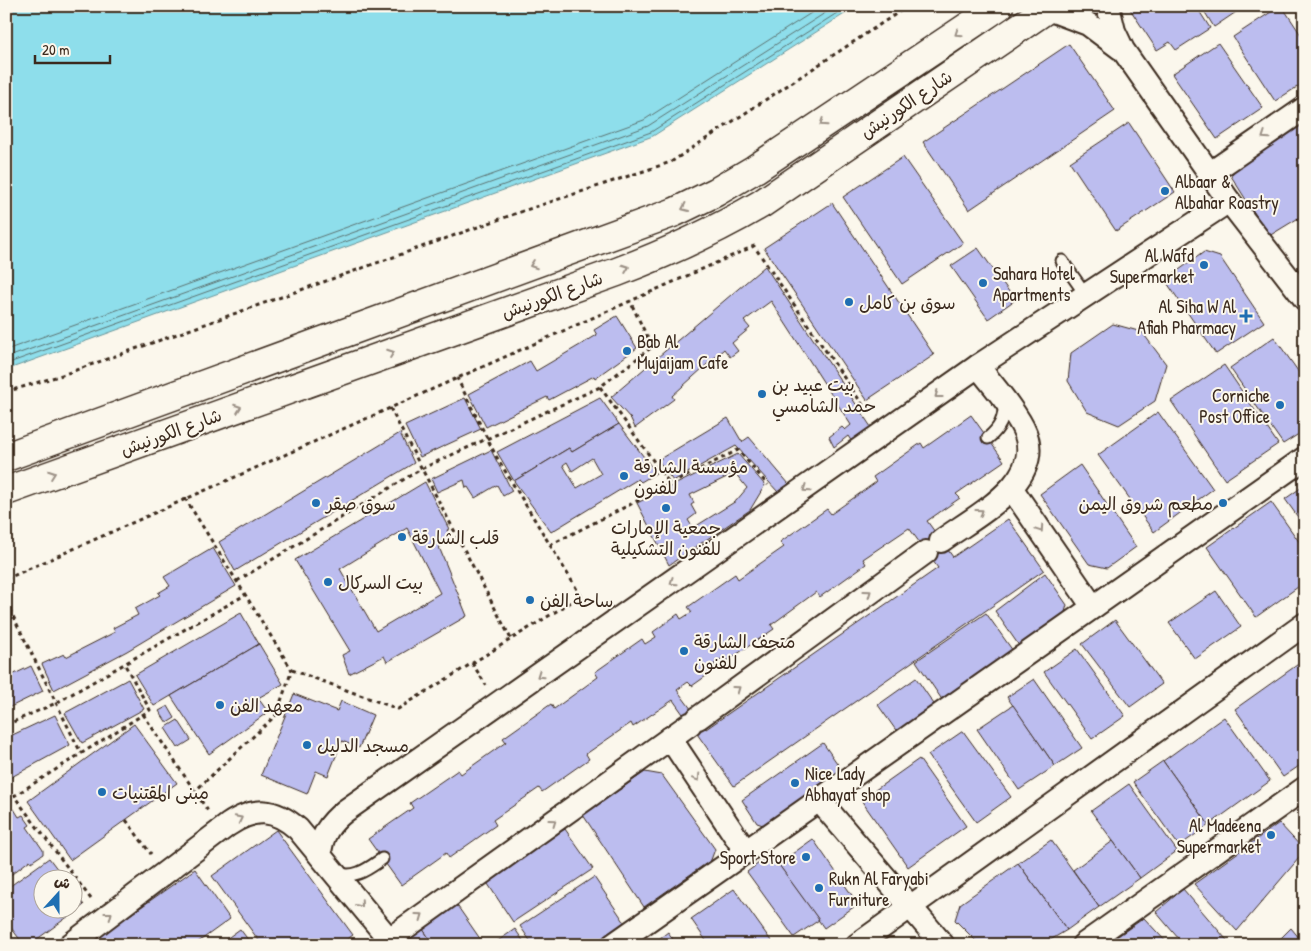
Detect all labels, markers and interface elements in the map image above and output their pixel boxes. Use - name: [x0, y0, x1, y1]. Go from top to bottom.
- one-way arrow: [955, 27, 964, 36]
- scale bar: [35, 32, 110, 64]
- text: 20 m: [42, 39, 69, 60]
- street label: شارع الكورنيش: [855, 64, 957, 144]
- one-way arrow: [819, 117, 829, 126]
- one-way arrow: [1261, 130, 1270, 139]
- place label: Albaar & Albahar Roastry: [1175, 169, 1279, 215]
- marker: Albaar & Albahar Roastry: [1159, 185, 1171, 197]
- one-way arrow: [681, 202, 690, 212]
- place label: Al Wafd Supermarket: [1110, 243, 1195, 289]
- one-way arrow: [529, 259, 537, 269]
- marker: Al Wafd Supermarket: [1198, 259, 1210, 271]
- place label: Sahara Hotel Apartments: [993, 261, 1075, 307]
- one-way arrow: [621, 264, 630, 274]
- street label: شارع الكورنيش: [498, 265, 606, 325]
- marker: Sahara Hotel Apartments: [977, 277, 989, 289]
- place label: سوق بن كامل: [859, 290, 956, 315]
- place label: Al Siha W Al Afiah Pharmacy: [1137, 294, 1236, 340]
- marker: سوق بن كامل: [843, 296, 855, 308]
- marker: Al Siha W Al Afiah Pharmacy: [1240, 310, 1252, 322]
- place label: Bab Al Mujaijam Cafe: [637, 329, 728, 375]
- marker: Bab Al Mujaijam Cafe: [621, 345, 633, 357]
- one-way arrow: [386, 349, 395, 359]
- place label: بيت عبيد بن حمد الشامسي: [772, 372, 876, 422]
- place label: Corniche Post Office: [1199, 383, 1270, 429]
- marker: بيت عبيد بن حمد الشامسي: [756, 388, 768, 400]
- one-way arrow: [935, 389, 944, 397]
- marker: Corniche Post Office: [1274, 399, 1286, 411]
- street label: شارع الكورنيش: [117, 402, 225, 462]
- one-way arrow: [233, 404, 242, 414]
- place label: مؤسسة الشارقة للفنون: [634, 454, 748, 500]
- one-way arrow: [47, 470, 56, 480]
- marker: مؤسسة الشارقة للفنون: [618, 470, 630, 482]
- one-way arrow: [802, 483, 811, 492]
- place label: سوق صقر: [324, 491, 396, 516]
- place label: مطعم شروق اليمن: [1078, 491, 1213, 518]
- marker: سوق صقر: [310, 497, 322, 509]
- marker: مطعم شروق اليمن: [1217, 497, 1229, 509]
- marker: جمعية الإمارات للفنون التشكيلية: [660, 502, 672, 514]
- one-way arrow: [974, 509, 984, 518]
- place label: جمعية الإمارات للفنون التشكيلية: [611, 515, 721, 561]
- one-way arrow: [1033, 524, 1043, 533]
- place label: قلب الشارقة: [412, 525, 499, 550]
- marker: قلب الشارقة: [396, 531, 408, 543]
- place label: بيت السركال: [338, 570, 423, 595]
- marker: بيت السركال: [322, 576, 334, 588]
- one-way arrow: [669, 576, 678, 585]
- place label: ساحة الفن: [540, 588, 613, 613]
- one-way arrow: [862, 591, 871, 599]
- marker: ساحة الفن: [524, 594, 536, 606]
- place label: متحف الشارقة للفنون: [694, 629, 795, 675]
- marker: متحف الشارقة للفنون: [678, 645, 690, 657]
- one-way arrow: [536, 669, 545, 678]
- one-way arrow: [731, 686, 741, 695]
- place label: معهد الفن: [230, 693, 303, 718]
- marker: معهد الفن: [214, 699, 226, 711]
- place label: مسجد الدليل: [317, 733, 409, 758]
- marker: مسجد الدليل: [301, 739, 313, 751]
- place label: Nice Lady Abhayat shop: [805, 761, 891, 807]
- one-way arrow: [691, 773, 700, 782]
- marker: Nice Lady Abhayat shop: [789, 777, 801, 789]
- place label: مبنى المقتنيات: [112, 780, 209, 805]
- marker: مبنى المقتنيات: [96, 786, 108, 798]
- place label: Al Madeena Supermarket: [1177, 813, 1262, 859]
- one-way arrow: [234, 815, 243, 825]
- one-way arrow: [547, 819, 556, 828]
- marker: Al Madeena Supermarket: [1265, 829, 1277, 841]
- place label: Sport Store: [720, 845, 796, 870]
- marker: Sport Store: [800, 851, 812, 863]
- place label: Rukn Al Faryabi Furniture: [828, 866, 929, 912]
- north arrow: [32, 868, 82, 918]
- text: ش: [52, 870, 73, 893]
- marker: Rukn Al Faryabi Furniture: [813, 882, 825, 894]
- one-way arrow: [355, 898, 363, 907]
- one-way arrow: [103, 913, 112, 921]
- one-way arrow: [414, 913, 424, 922]

